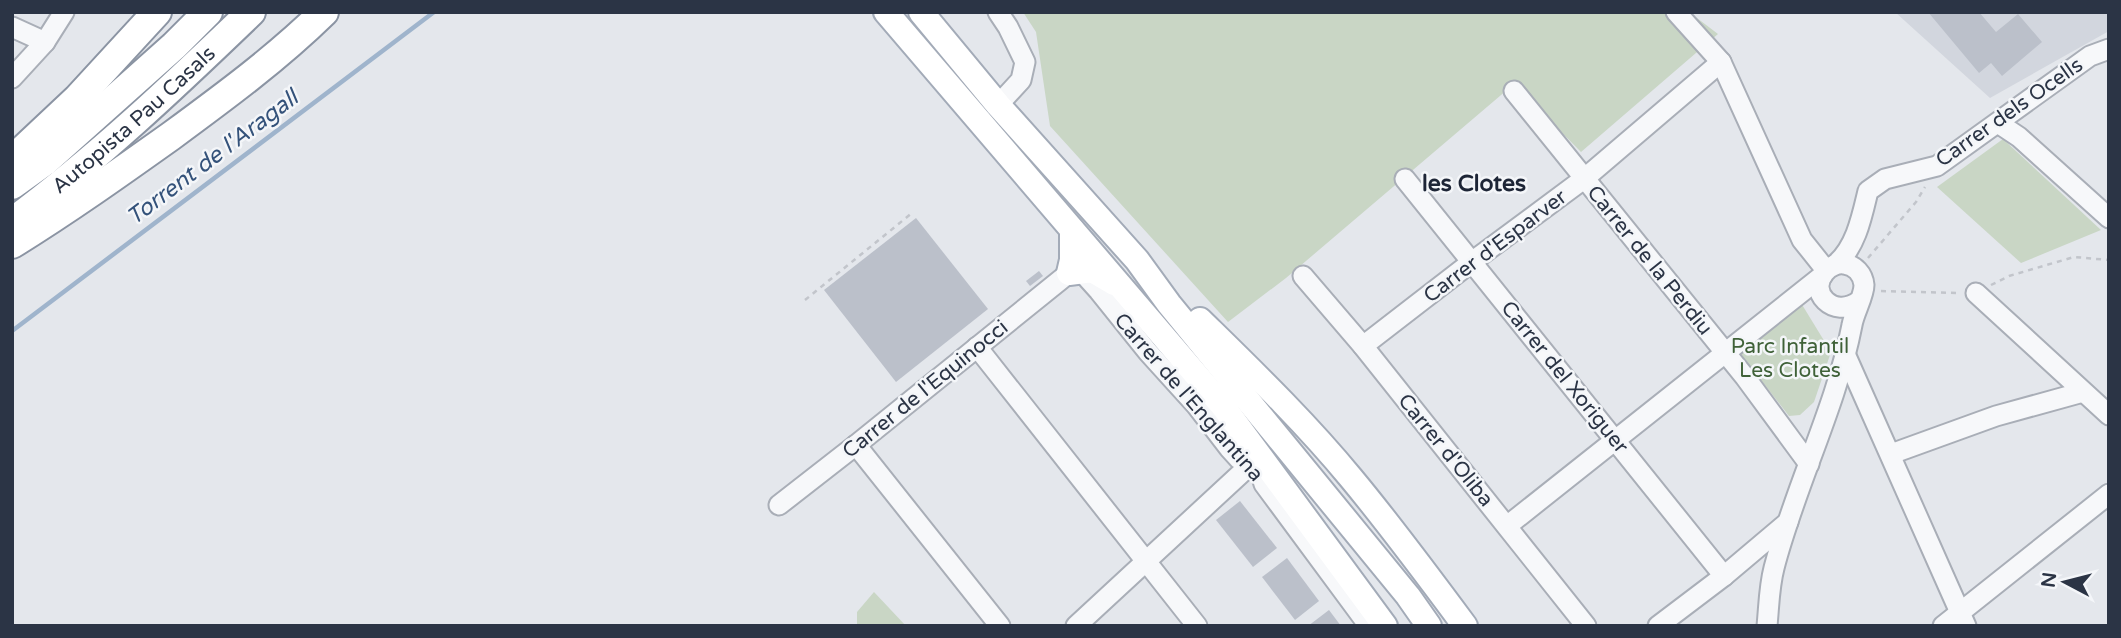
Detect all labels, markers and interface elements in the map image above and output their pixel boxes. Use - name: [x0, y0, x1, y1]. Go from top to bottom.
- street label: Autopista Pau Casals: [47, 41, 221, 199]
- street label: Carrer dels Ocells: [1931, 52, 2088, 172]
- water label: Torrent de l'Aragall: [121, 83, 306, 231]
- district label: les Clotes: [1422, 170, 1526, 198]
- street label: Carrer de la Perdiu: [1582, 180, 1718, 340]
- street label: Carrer d'Esparver: [1419, 184, 1572, 308]
- street label: Carrer del Xoriguer: [1496, 296, 1634, 458]
- street label: Carrer de l'Englantina: [1109, 308, 1269, 487]
- street label: Carrer de l'Equinocci: [838, 315, 1013, 464]
- park label: Parc Infantil Les Clotes: [1731, 334, 1849, 383]
- street label: Carrer d'Oliba: [1393, 389, 1499, 512]
- north arrow: [2030, 547, 2100, 617]
- text: N: [2037, 571, 2061, 589]

